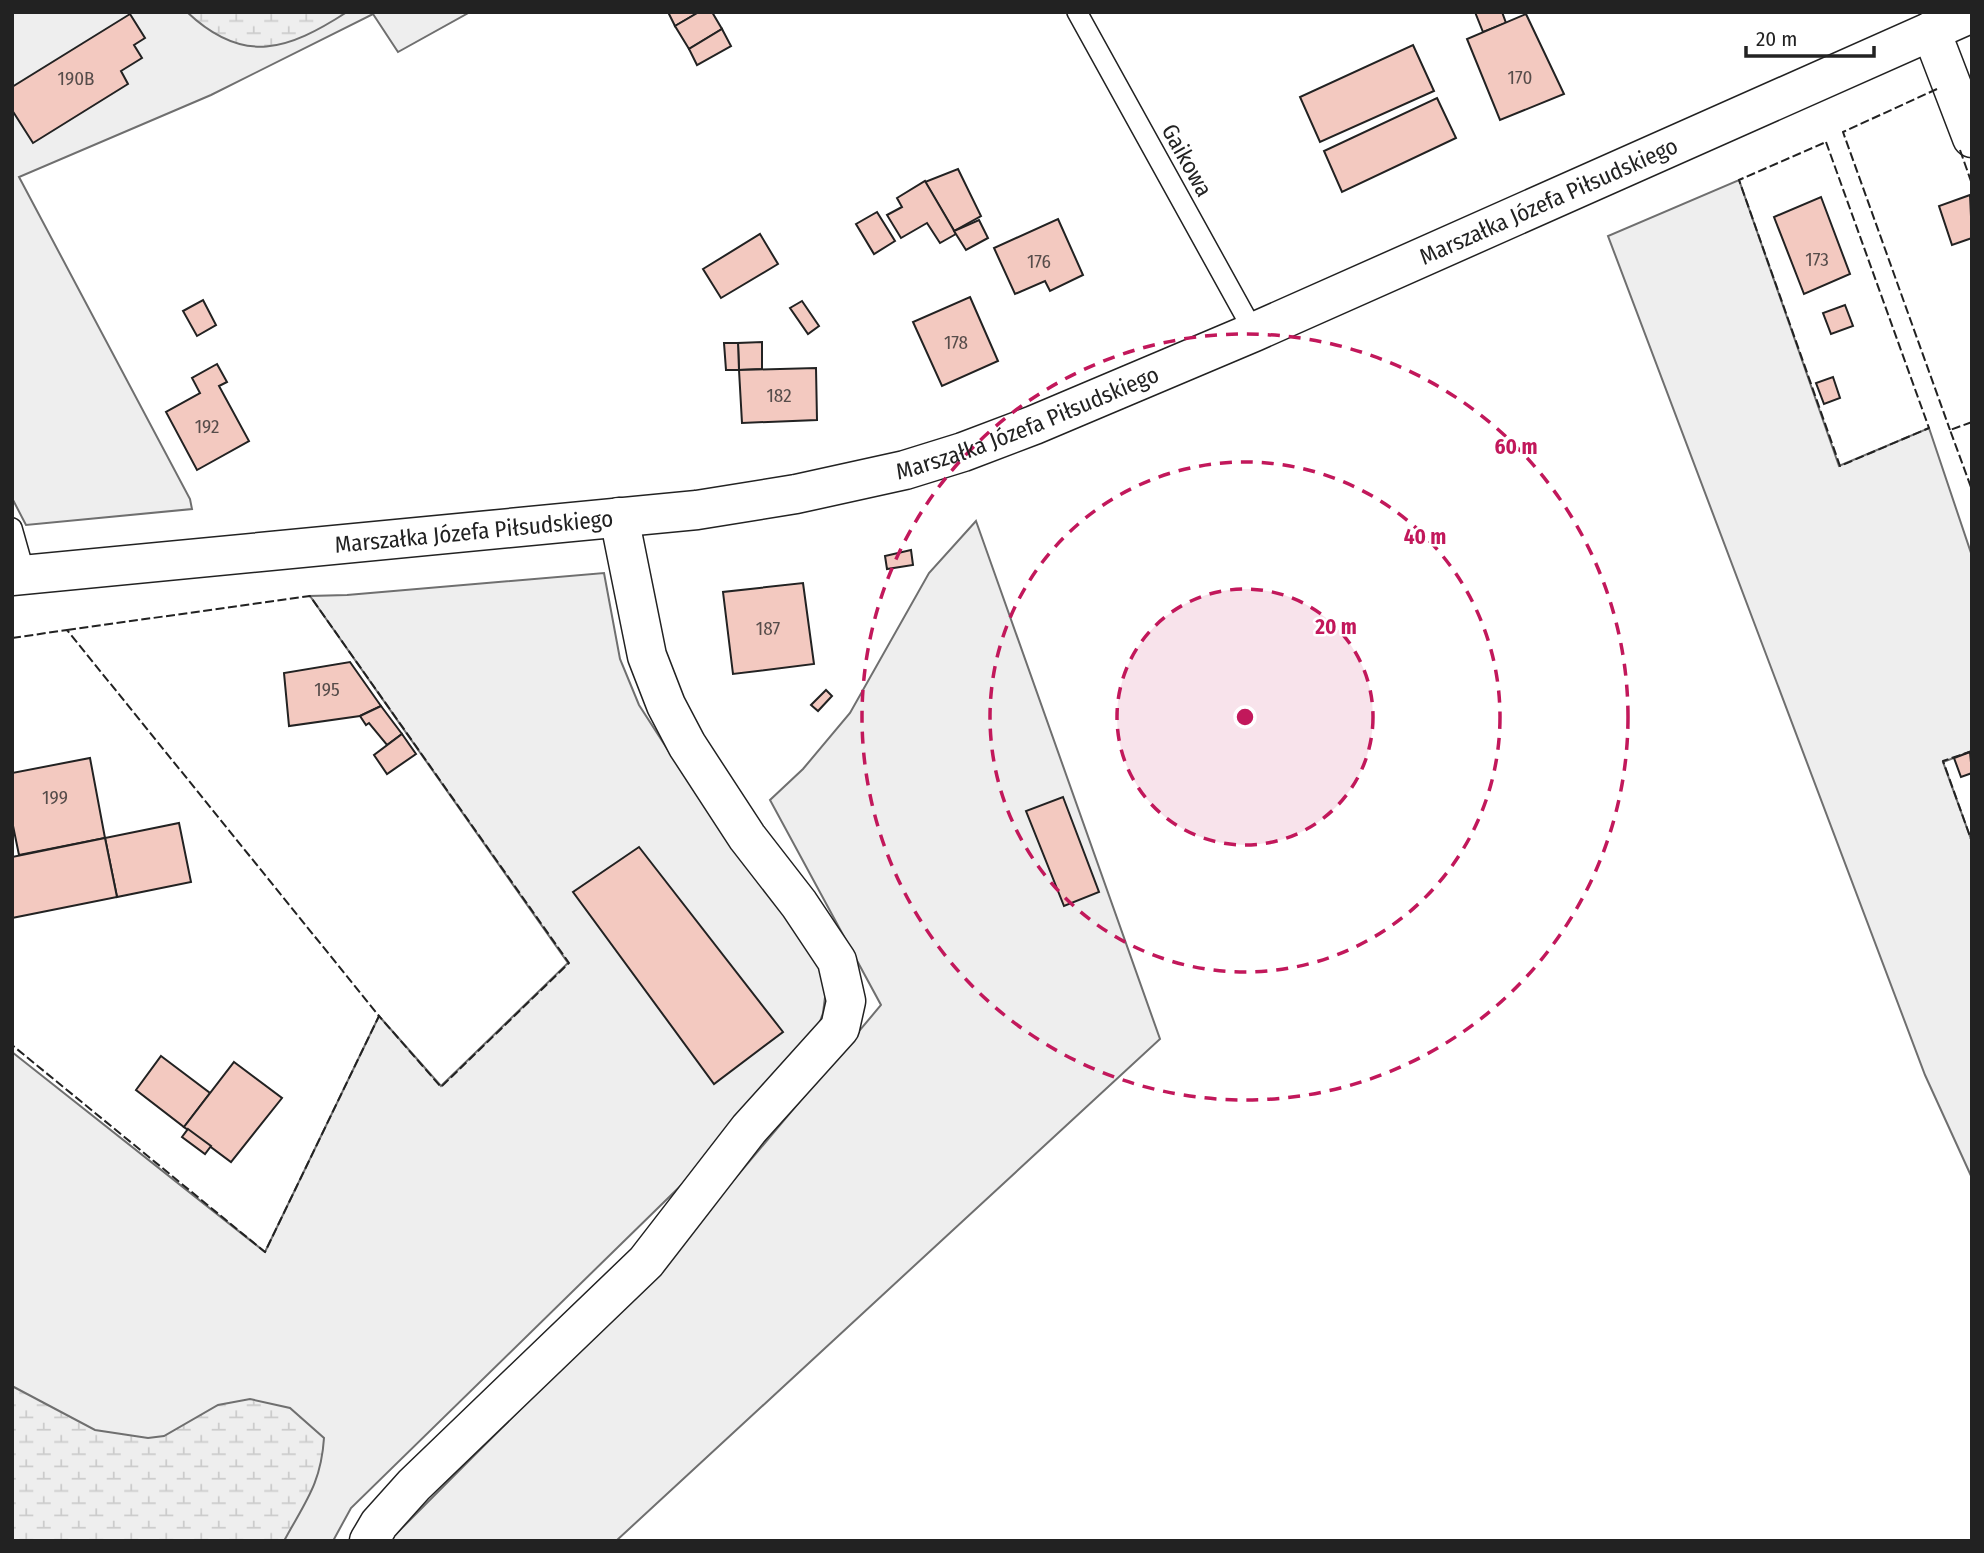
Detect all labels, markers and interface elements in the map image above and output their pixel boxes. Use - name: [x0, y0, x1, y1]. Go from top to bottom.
- scale bar: [1746, 14, 1874, 58]
- text: 20 m: [1756, 26, 1797, 52]
- house number: 170: [1508, 66, 1532, 89]
- house number: 190B: [58, 67, 94, 90]
- street label: Gaikowa: [1156, 119, 1218, 201]
- street label: Marszałka Józefa Piłsudskiego: [1415, 132, 1682, 271]
- house number: 173: [1805, 248, 1829, 271]
- house number: 176: [1027, 250, 1051, 273]
- house number: 178: [944, 331, 968, 354]
- street label: Marszałka Józefa Piłsudskiego: [893, 360, 1163, 486]
- house number: 182: [766, 384, 792, 407]
- house number: 192: [195, 415, 219, 438]
- text: 60 m: [1495, 434, 1537, 460]
- street label: Marszałka Józefa Piłsudskiego: [333, 504, 614, 559]
- text: 40 m: [1404, 524, 1446, 550]
- text: 20 m: [1314, 614, 1357, 640]
- house number: 187: [756, 617, 780, 640]
- house number: 195: [314, 678, 340, 701]
- centre of rings: [1233, 705, 1257, 729]
- house number: 199: [42, 786, 68, 809]

